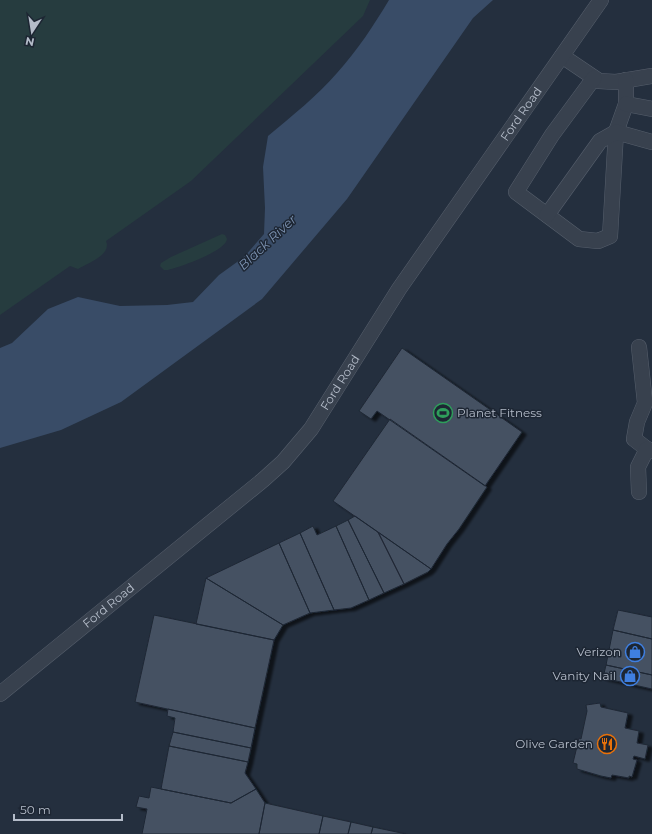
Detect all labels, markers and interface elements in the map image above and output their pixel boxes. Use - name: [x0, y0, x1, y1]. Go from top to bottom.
- north arrow: [12, 12, 52, 52]
- text: N: [24, 34, 36, 50]
- street label: Ford Road: [497, 84, 545, 144]
- water label: Black River: [235, 211, 300, 273]
- street label: Ford Road: [317, 352, 363, 413]
- sports icon: Planet Fitness: [432, 402, 454, 424]
- place label: Planet Fitness: [457, 405, 542, 420]
- street label: Ford Road: [79, 580, 137, 631]
- shop icon: Verizon: [624, 641, 646, 663]
- place label: Verizon: [576, 644, 621, 659]
- shop icon: Vanity Nail: [619, 665, 641, 687]
- place label: Vanity Nail: [553, 668, 616, 683]
- restaurant icon: Olive Garden: [596, 733, 618, 755]
- place label: Olive Garden: [515, 736, 593, 751]
- scale bar: [14, 796, 122, 822]
- text: 50 m: [20, 802, 51, 817]

